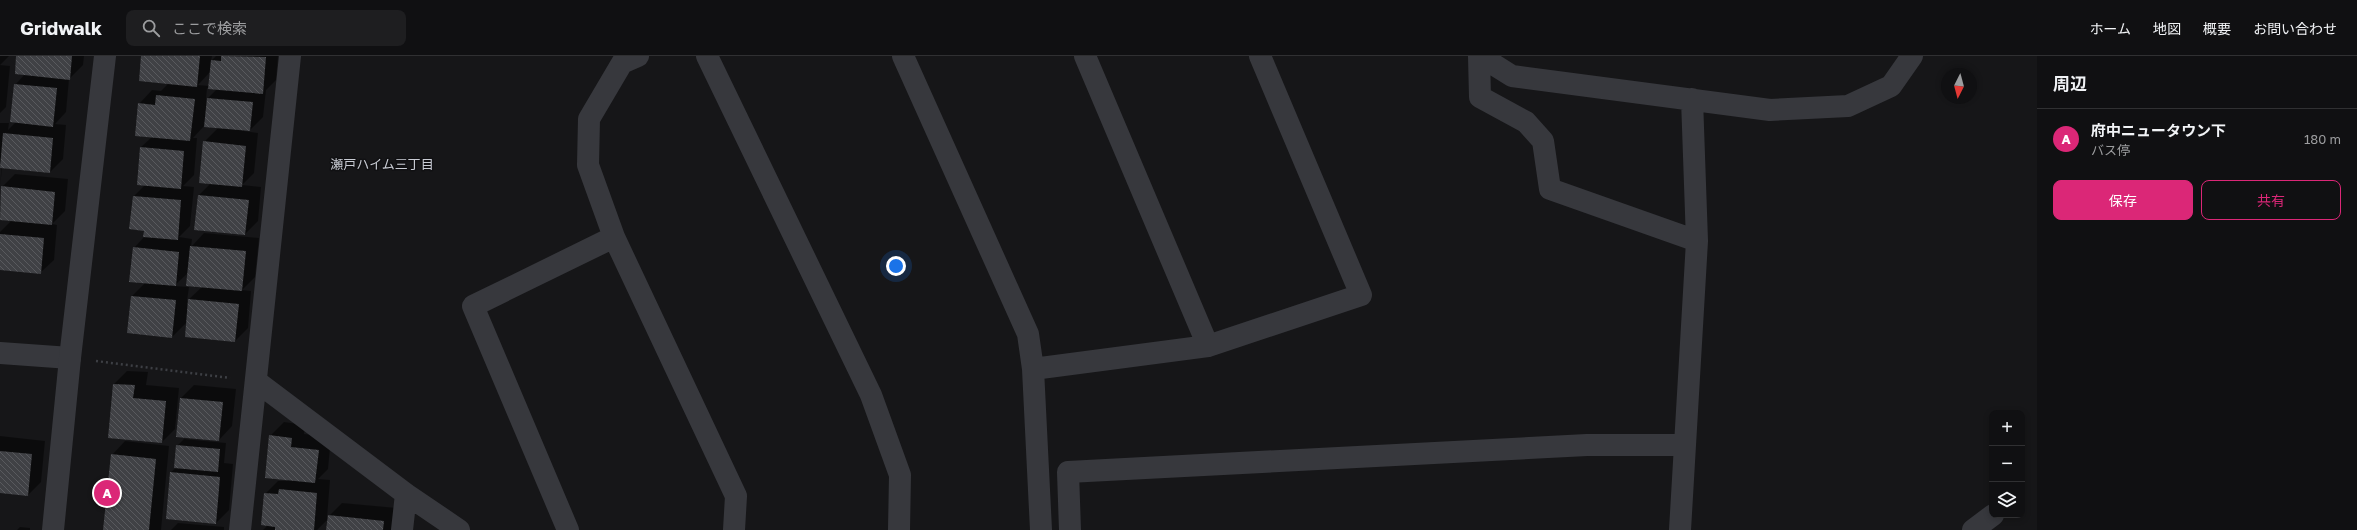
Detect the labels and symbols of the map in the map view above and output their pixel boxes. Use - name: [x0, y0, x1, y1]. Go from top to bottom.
- north arrow: [1941, 68, 1977, 104]
- district label: 瀬戸ハイム三丁目: [330, 156, 434, 172]
- your location: [886, 256, 906, 276]
- pin: A: [94, 478, 120, 508]

